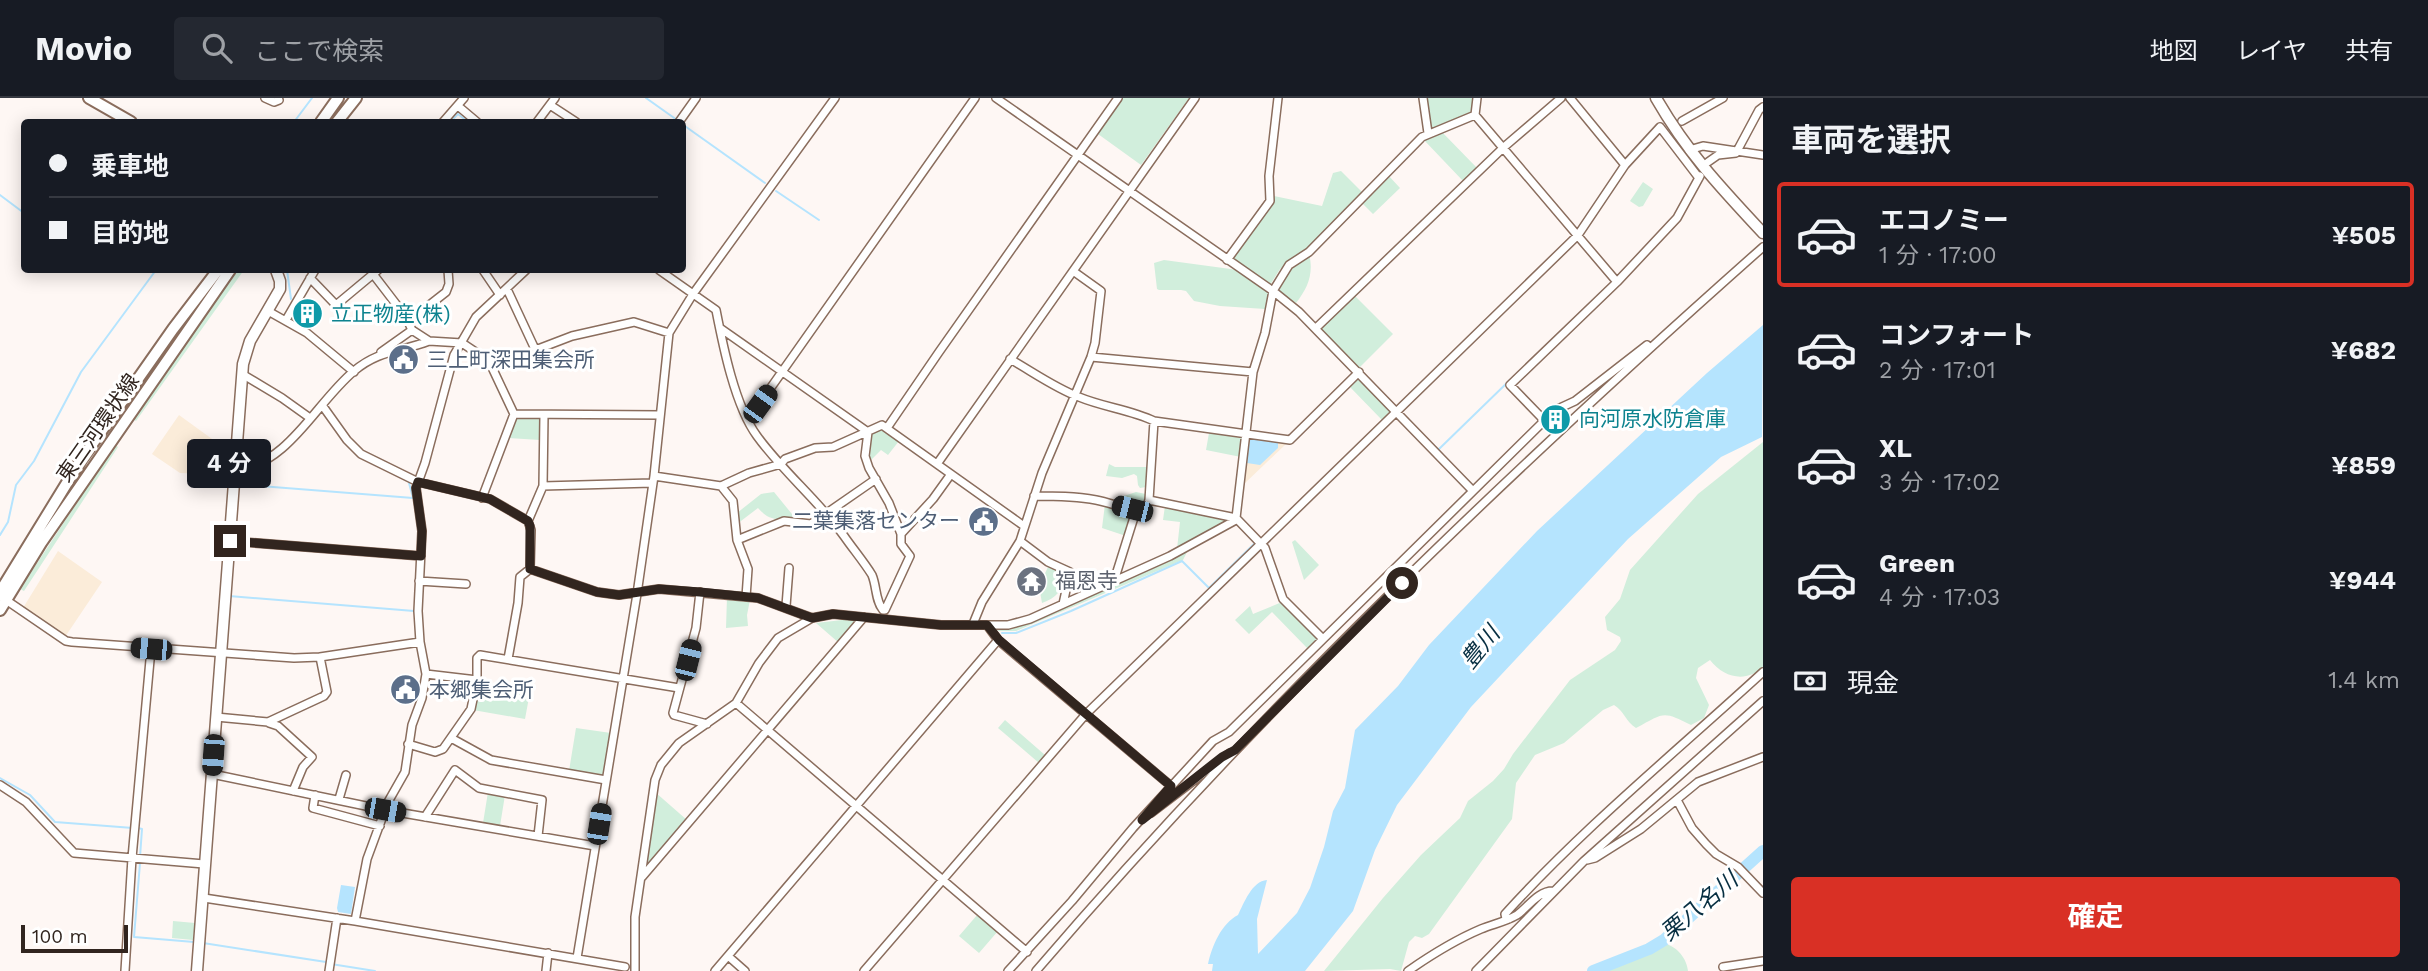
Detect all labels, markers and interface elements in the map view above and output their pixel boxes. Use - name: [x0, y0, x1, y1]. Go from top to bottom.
- search box: [174, 17, 664, 80]
- text: Movio: [35, 29, 132, 68]
- icon: search: [198, 29, 236, 67]
- text: ここで検索: [254, 36, 384, 66]
- text: 地図: [2150, 37, 2198, 65]
- text: レイヤ: [2236, 37, 2307, 65]
- text: 共有: [2345, 37, 2393, 65]
- text: 車両を選択: [1791, 121, 1951, 159]
- text: 乗車地: [91, 151, 169, 181]
- icon: car: [1795, 203, 1858, 266]
- text: エコノミー: [1879, 205, 2009, 235]
- text: 目的地: [91, 218, 169, 248]
- text: ¥505: [2332, 220, 2396, 250]
- text: 1 分 · 17:00: [1879, 242, 1997, 269]
- building icon: 立正物産(株): [291, 297, 325, 331]
- place label: 立正物産(株): [331, 301, 451, 326]
- icon: car: [1795, 318, 1858, 381]
- text: コンフォート: [1879, 320, 2034, 350]
- text: ¥682: [2331, 335, 2396, 365]
- public building icon: 三上町深田集会所: [387, 343, 421, 377]
- place label: 三上町深田集会所: [427, 347, 595, 372]
- text: 2 分 · 17:01: [1879, 357, 1996, 384]
- street label: 東三河環状線: [51, 369, 144, 486]
- car: [740, 381, 781, 427]
- building icon: 向河原水防倉庫: [1539, 402, 1573, 436]
- place label: 向河原水防倉庫: [1579, 406, 1726, 431]
- icon: car: [1795, 433, 1858, 496]
- text: XL: [1879, 433, 1912, 463]
- callout: 4 分: [188, 440, 272, 488]
- text: 4 分: [207, 450, 251, 477]
- text: ¥859: [2331, 450, 2396, 480]
- text: 3 分 · 17:02: [1879, 469, 2000, 496]
- car: [1110, 494, 1155, 524]
- public building icon: 二葉集落センター: [966, 504, 1000, 538]
- place label: 二葉集落センター: [792, 508, 960, 533]
- route end: [214, 525, 246, 557]
- icon: car: [1795, 548, 1858, 611]
- text: Green: [1879, 548, 1955, 578]
- temple icon: 福恩寺: [1015, 564, 1049, 598]
- text: ¥944: [2329, 565, 2396, 595]
- route start: [1386, 567, 1418, 599]
- place label: 福恩寺: [1055, 568, 1118, 593]
- text: 4 分 · 17:03: [1879, 584, 2000, 611]
- water label: 豊川: [1455, 619, 1507, 674]
- car: [130, 637, 173, 661]
- car: [673, 637, 704, 683]
- icon: cash: [1791, 662, 1829, 700]
- text: 1.4 km: [2328, 667, 2400, 694]
- text: 現金: [1847, 668, 1899, 698]
- public building icon: 本郷集会所: [389, 673, 423, 707]
- place label: 本郷集会所: [429, 677, 534, 702]
- car: [202, 733, 225, 777]
- car: [363, 796, 408, 824]
- car: [586, 802, 613, 846]
- water label: 栗八名川: [1655, 865, 1746, 946]
- button: 確定: [1791, 877, 2400, 957]
- scale bar: [21, 922, 128, 954]
- text: 100 m: [32, 925, 88, 948]

